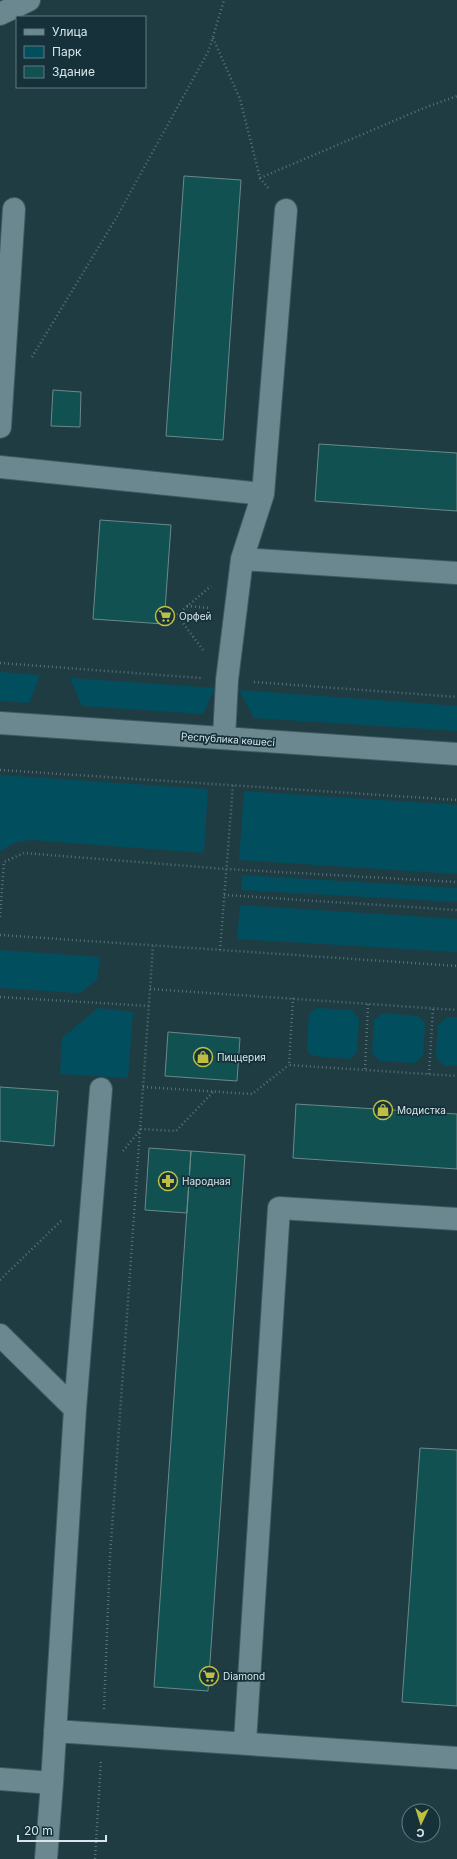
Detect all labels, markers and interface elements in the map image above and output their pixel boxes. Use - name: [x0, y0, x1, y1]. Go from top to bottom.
- legend: [16, 16, 146, 88]
- text: Улица: [52, 24, 87, 39]
- text: Парк: [52, 44, 82, 59]
- text: Здание: [52, 64, 95, 79]
- supermarket icon: Орфей: [154, 605, 176, 627]
- place label: Орфей: [179, 610, 211, 622]
- street label: Республика көшесі: [181, 730, 275, 748]
- shop icon: Пиццерия: [192, 1046, 214, 1068]
- place label: Пиццерия: [217, 1051, 266, 1063]
- shop icon: Модистка: [372, 1099, 394, 1121]
- place label: Модистка: [397, 1104, 446, 1116]
- pharmacy icon: Народная: [157, 1170, 179, 1192]
- place label: Народная: [182, 1175, 231, 1187]
- supermarket icon: Diamond: [198, 1665, 220, 1687]
- place label: Diamond: [223, 1670, 265, 1682]
- north arrow: [401, 1803, 441, 1843]
- scale bar: [18, 1817, 106, 1843]
- text: 20 m: [24, 1823, 53, 1838]
- text: С: [416, 1826, 425, 1840]

